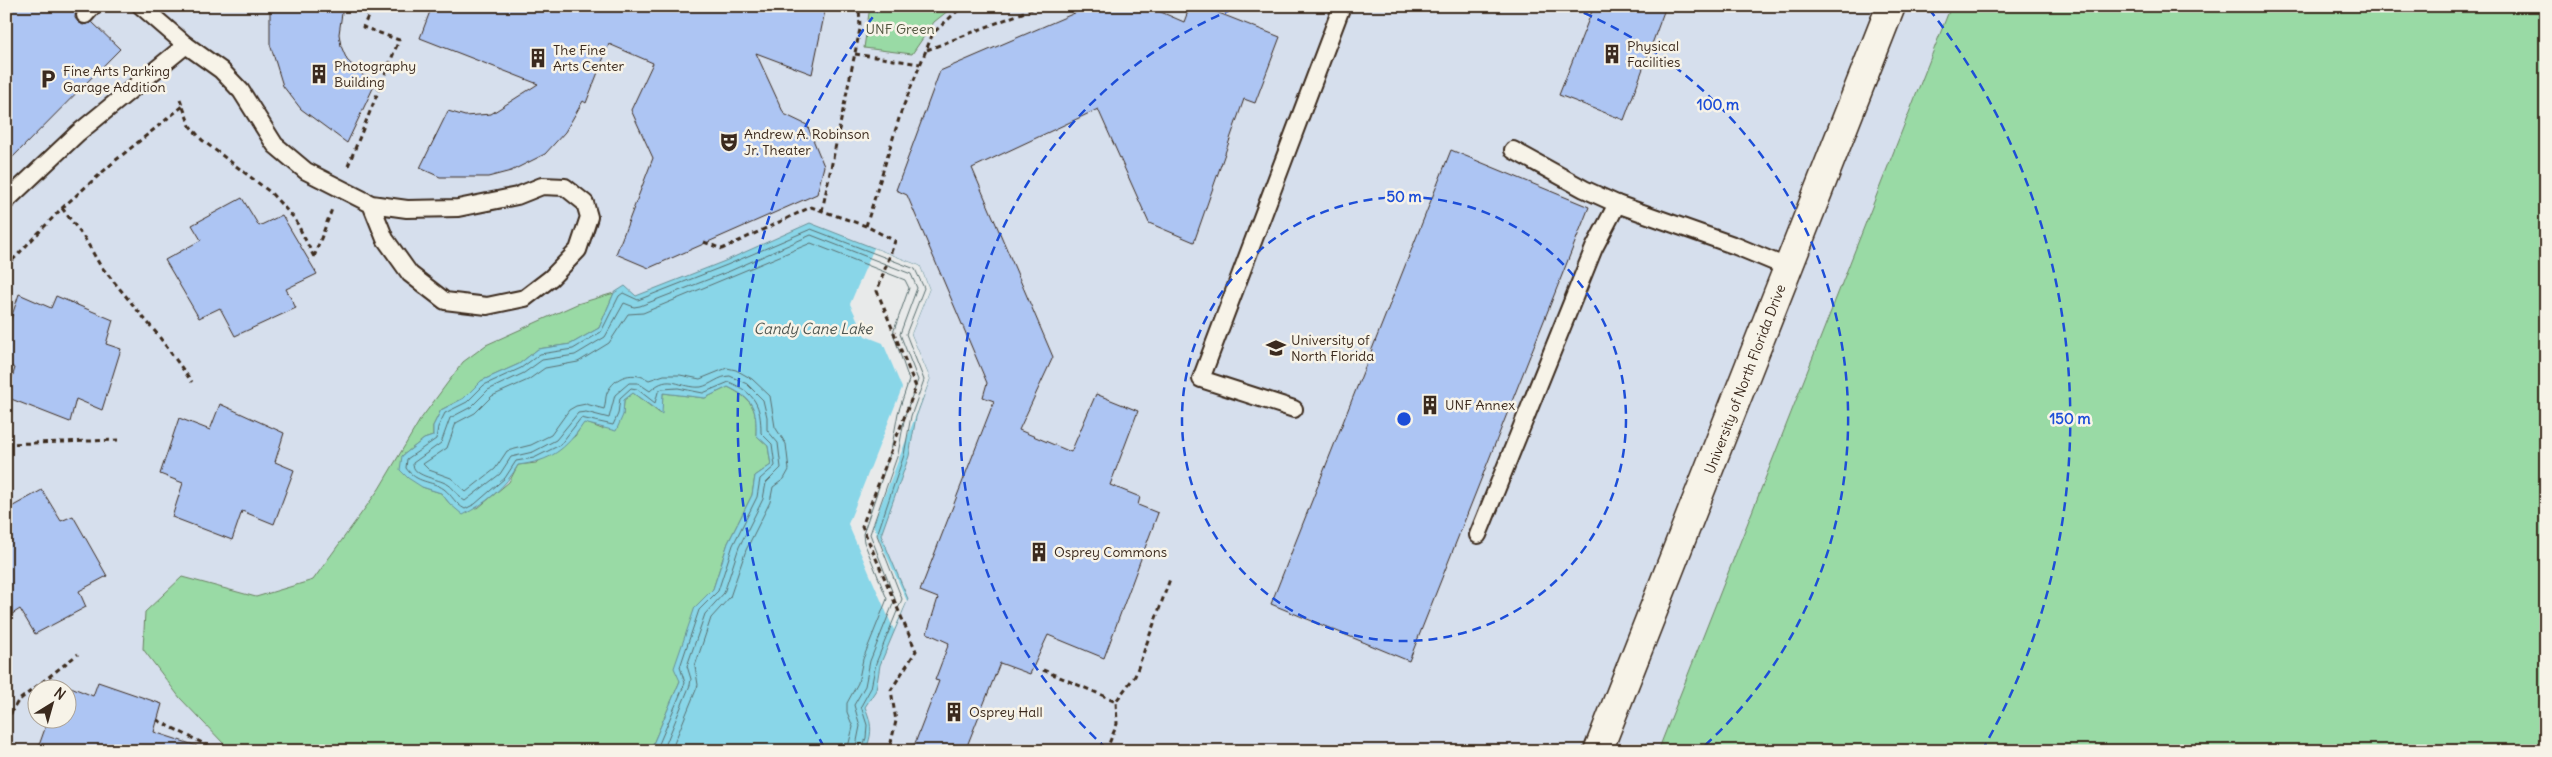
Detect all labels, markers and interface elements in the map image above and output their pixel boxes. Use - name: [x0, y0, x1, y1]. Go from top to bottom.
- park label: UNF Green: [865, 20, 935, 38]
- place label: Physical Facilities: [1627, 37, 1681, 71]
- place label: The Fine Arts Center: [553, 41, 625, 75]
- building icon: Physical Facilities: [1601, 43, 1623, 65]
- building icon: The Fine Arts Center: [527, 47, 549, 69]
- place label: Photography Building: [334, 57, 416, 91]
- place label: Fine Arts Parking Garage Addition: [63, 62, 170, 96]
- building icon: Photography Building: [308, 63, 330, 85]
- parking icon: Fine Arts Parking Garage Addition: [37, 68, 59, 90]
- text: 100 m: [1697, 95, 1739, 114]
- place label: Andrew A. Robinson Jr. Theater: [744, 125, 870, 159]
- theatre icon: Andrew A. Robinson Jr. Theater: [718, 131, 740, 153]
- text: 50 m: [1386, 187, 1422, 206]
- street label: University of North Florida Drive: [1700, 282, 1790, 476]
- water label: Candy Cane Lake: [754, 319, 873, 338]
- place label: University of North Florida: [1291, 331, 1374, 365]
- school or university icon: University of North Florida: [1265, 337, 1287, 359]
- building icon: UNF Annex: [1419, 394, 1441, 416]
- place label: UNF Annex: [1445, 396, 1515, 414]
- text: 150 m: [2049, 409, 2091, 428]
- centre of rings: [1395, 410, 1413, 428]
- building icon: Osprey Commons: [1028, 541, 1050, 563]
- place label: Osprey Commons: [1054, 543, 1167, 561]
- north arrow: [28, 680, 78, 730]
- text: N: [51, 684, 69, 704]
- building icon: Osprey Hall: [943, 701, 965, 723]
- place label: Osprey Hall: [969, 703, 1043, 721]

